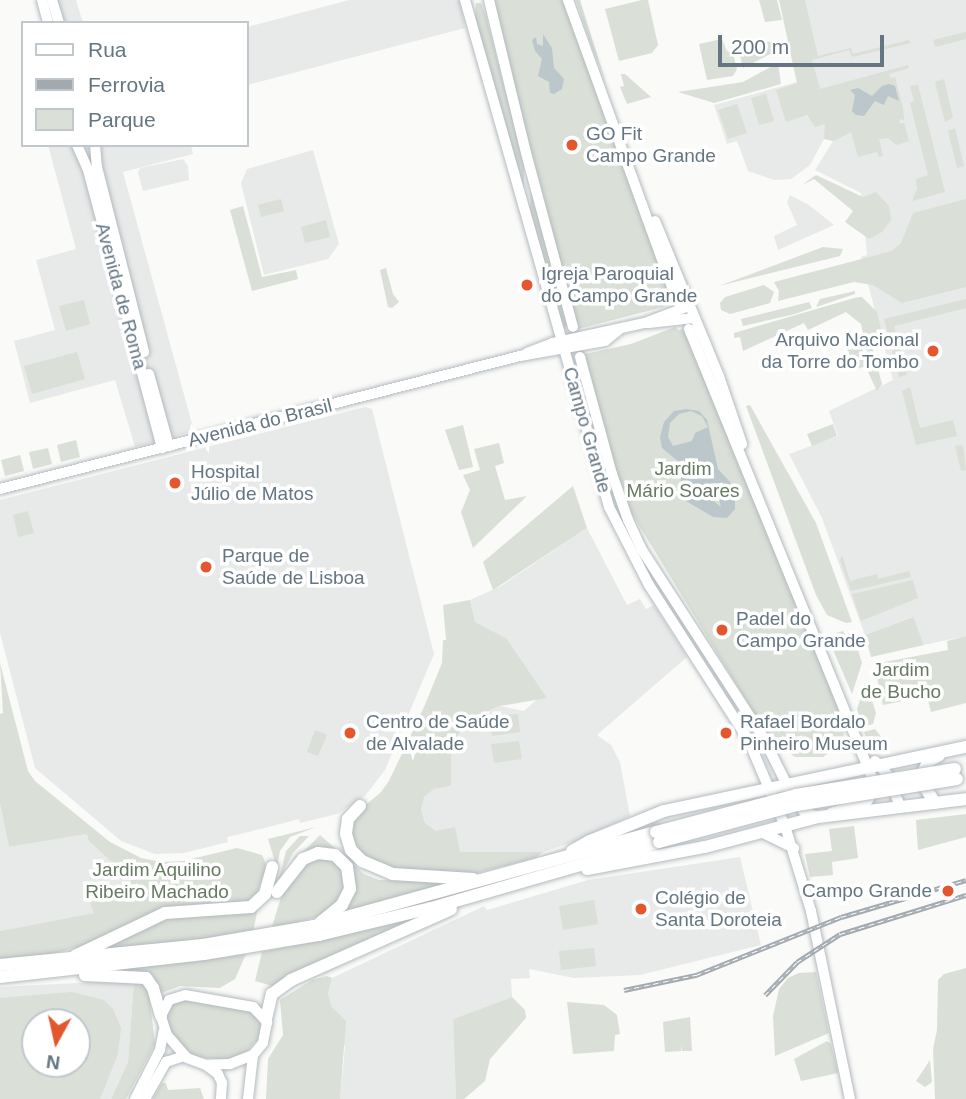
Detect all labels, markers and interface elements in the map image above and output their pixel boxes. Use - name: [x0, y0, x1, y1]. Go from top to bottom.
- legend: [21, 21, 248, 147]
- scale bar: [721, 21, 887, 65]
- text: 200 m: [731, 35, 789, 58]
- text: Rua: [88, 38, 127, 61]
- text: Ferrovia: [88, 73, 165, 96]
- text: Parque: [88, 108, 156, 131]
- place label: GO Fit Campo Grande: [586, 123, 716, 167]
- marker: GO Fit Campo Grande: [564, 137, 580, 153]
- street label: Avenida de Roma: [90, 220, 152, 372]
- place label: Igreja Paroquial do Campo Grande: [541, 263, 697, 307]
- marker: Igreja Paroquial do Campo Grande: [519, 277, 535, 293]
- place label: Arquivo Nacional da Torre do Tombo: [761, 329, 919, 373]
- marker: Arquivo Nacional da Torre do Tombo: [925, 343, 941, 359]
- street label: Campo Grande: [558, 364, 616, 496]
- street label: Avenida do Brasil: [186, 394, 334, 452]
- park label: Jardim Mário Soares: [627, 458, 739, 502]
- place label: Hospital Júlio de Matos: [191, 461, 314, 505]
- marker: Hospital Júlio de Matos: [165, 473, 185, 493]
- place label: Parque de Saúde de Lisboa: [222, 545, 365, 589]
- marker: Parque de Saúde de Lisboa: [196, 557, 216, 577]
- place label: Padel do Campo Grande: [736, 608, 866, 652]
- marker: Padel do Campo Grande: [714, 622, 730, 638]
- park label: Jardim de Bucho: [861, 659, 941, 703]
- place label: Centro de Saúde de Alvalade: [366, 711, 510, 755]
- place label: Rafael Bordalo Pinheiro Museum: [740, 711, 888, 755]
- marker: Centro de Saúde de Alvalade: [340, 723, 360, 743]
- marker: Rafael Bordalo Pinheiro Museum: [718, 725, 734, 741]
- park label: Jardim Aquilino Ribeiro Machado: [85, 859, 229, 903]
- place label: Campo Grande: [802, 880, 932, 902]
- marker: Campo Grande: [938, 881, 958, 901]
- place label: Colégio de Santa Doroteia: [655, 887, 782, 931]
- marker: Colégio de Santa Doroteia: [633, 901, 649, 917]
- north arrow: [21, 1008, 91, 1078]
- text: N: [45, 1051, 62, 1074]

